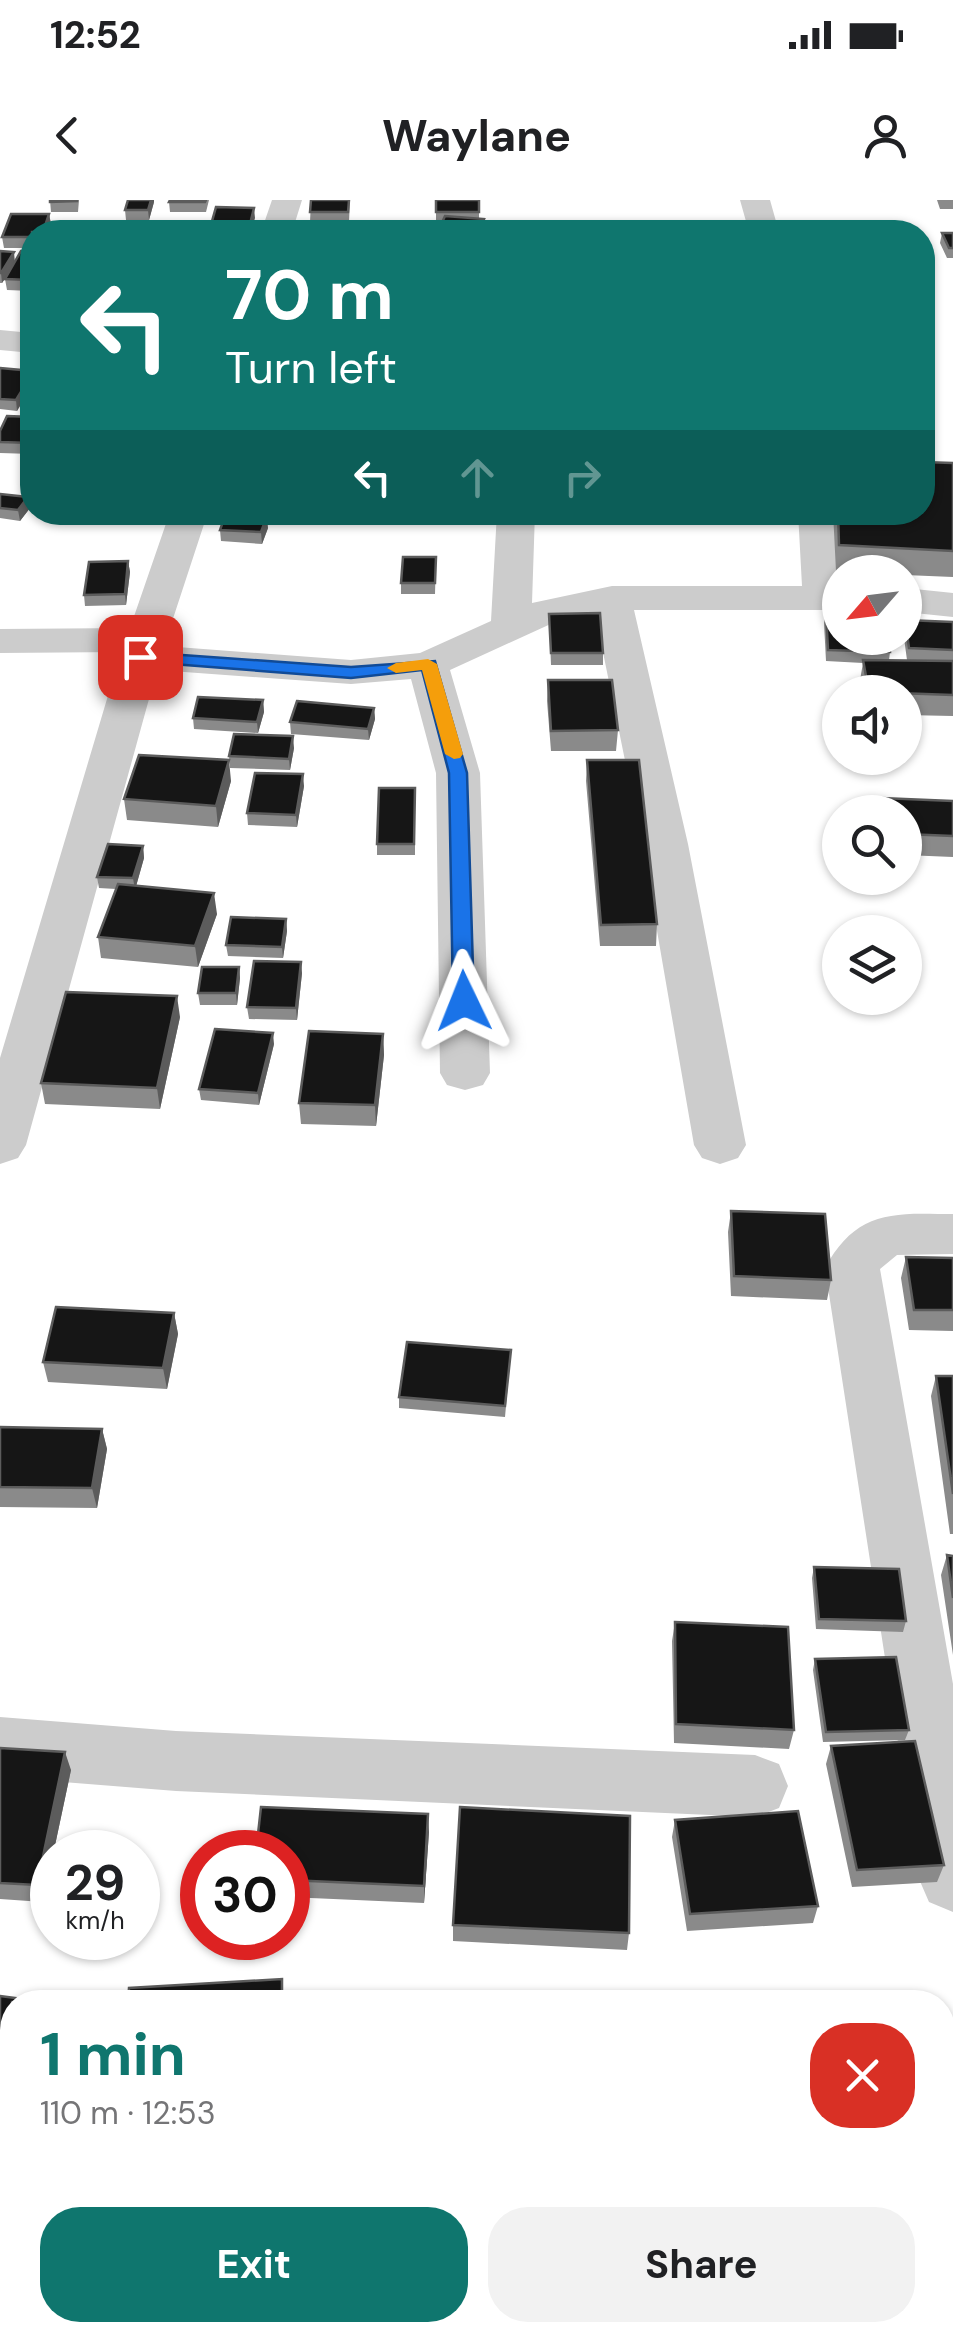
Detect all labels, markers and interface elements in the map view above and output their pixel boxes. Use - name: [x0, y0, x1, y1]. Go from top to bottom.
- text: 12:52: [50, 10, 141, 60]
- text: Waylane: [382, 106, 571, 165]
- icon: back: [40, 108, 95, 163]
- icon: person: [858, 108, 913, 163]
- text: 70 m: [225, 250, 394, 341]
- icon: left: [60, 260, 190, 390]
- text: Turn left: [225, 338, 397, 397]
- icon: left: [345, 450, 400, 505]
- icon: ahead: [450, 450, 505, 505]
- icon: right: [555, 450, 610, 505]
- north arrow: [822, 555, 922, 655]
- map controls: [822, 555, 922, 1015]
- pin: [98, 615, 183, 700]
- icon: arrive: [113, 630, 168, 685]
- button: sound: [822, 675, 922, 775]
- button: search: [822, 795, 922, 895]
- button: layers: [822, 915, 922, 1015]
- position arrow: [412, 949, 516, 1053]
- speed limit sign: 30: [180, 1830, 310, 1960]
- text: 29: [65, 1850, 125, 1916]
- text: km/h: [65, 1904, 125, 1937]
- text: 1 min: [40, 2015, 186, 2094]
- button: close: [810, 2023, 915, 2128]
- text: 110 m · 12:53: [40, 2092, 216, 2134]
- button: Exit: [40, 2207, 468, 2322]
- button: Share: [488, 2207, 915, 2322]

